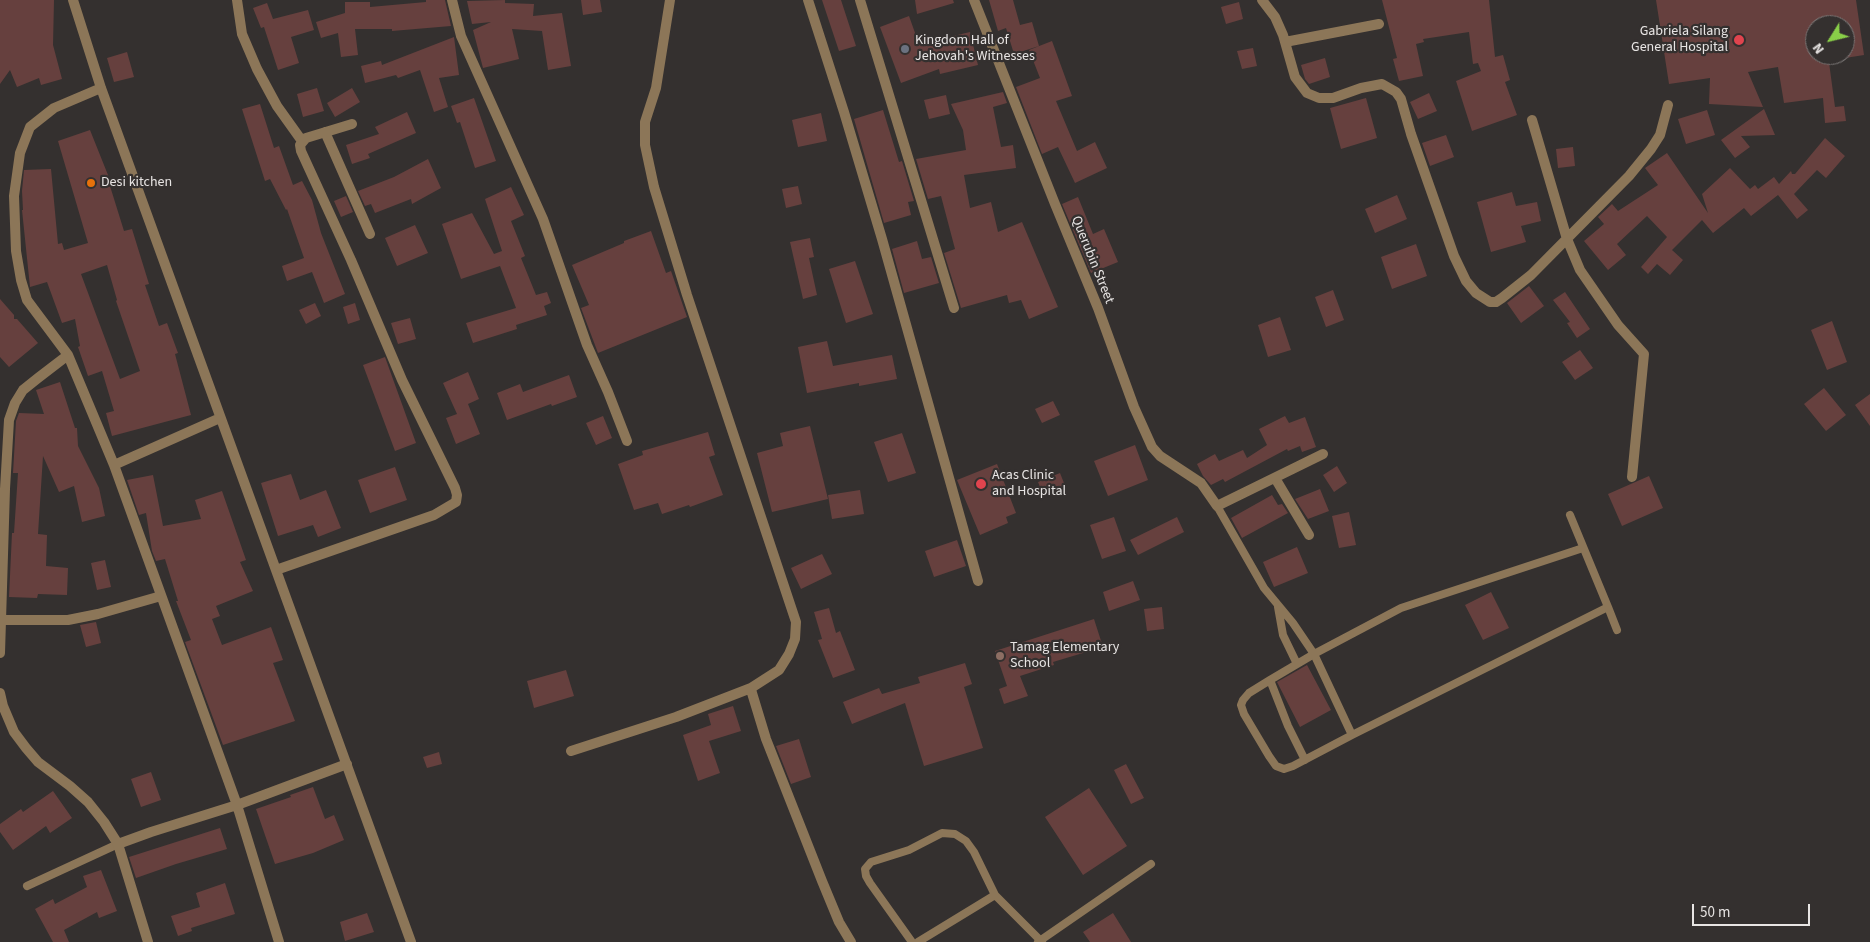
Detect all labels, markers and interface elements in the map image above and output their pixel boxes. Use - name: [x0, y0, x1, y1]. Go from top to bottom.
- north arrow: [1805, 15, 1855, 65]
- place label: Gabriela Silang General Hospital: [1631, 24, 1728, 56]
- place label: Kingdom Hall of Jehovah's Witnesses: [915, 33, 1035, 65]
- marker: Gabriela Silang General Hospital: [1732, 33, 1746, 47]
- text: N: [1808, 39, 1830, 58]
- marker: Kingdom Hall of Jehovah's Witnesses: [899, 43, 911, 55]
- place label: Desi kitchen: [101, 175, 172, 191]
- marker: Desi kitchen: [85, 177, 97, 189]
- street label: Querubin Street: [1067, 214, 1117, 306]
- place label: Acas Clinic and Hospital: [992, 468, 1066, 501]
- marker: Acas Clinic and Hospital: [974, 477, 988, 491]
- place label: Tamag Elementary School: [1010, 640, 1119, 672]
- marker: Tamag Elementary School: [994, 650, 1006, 662]
- scale bar: [1695, 894, 1812, 926]
- text: 50 m: [1700, 902, 1730, 923]

